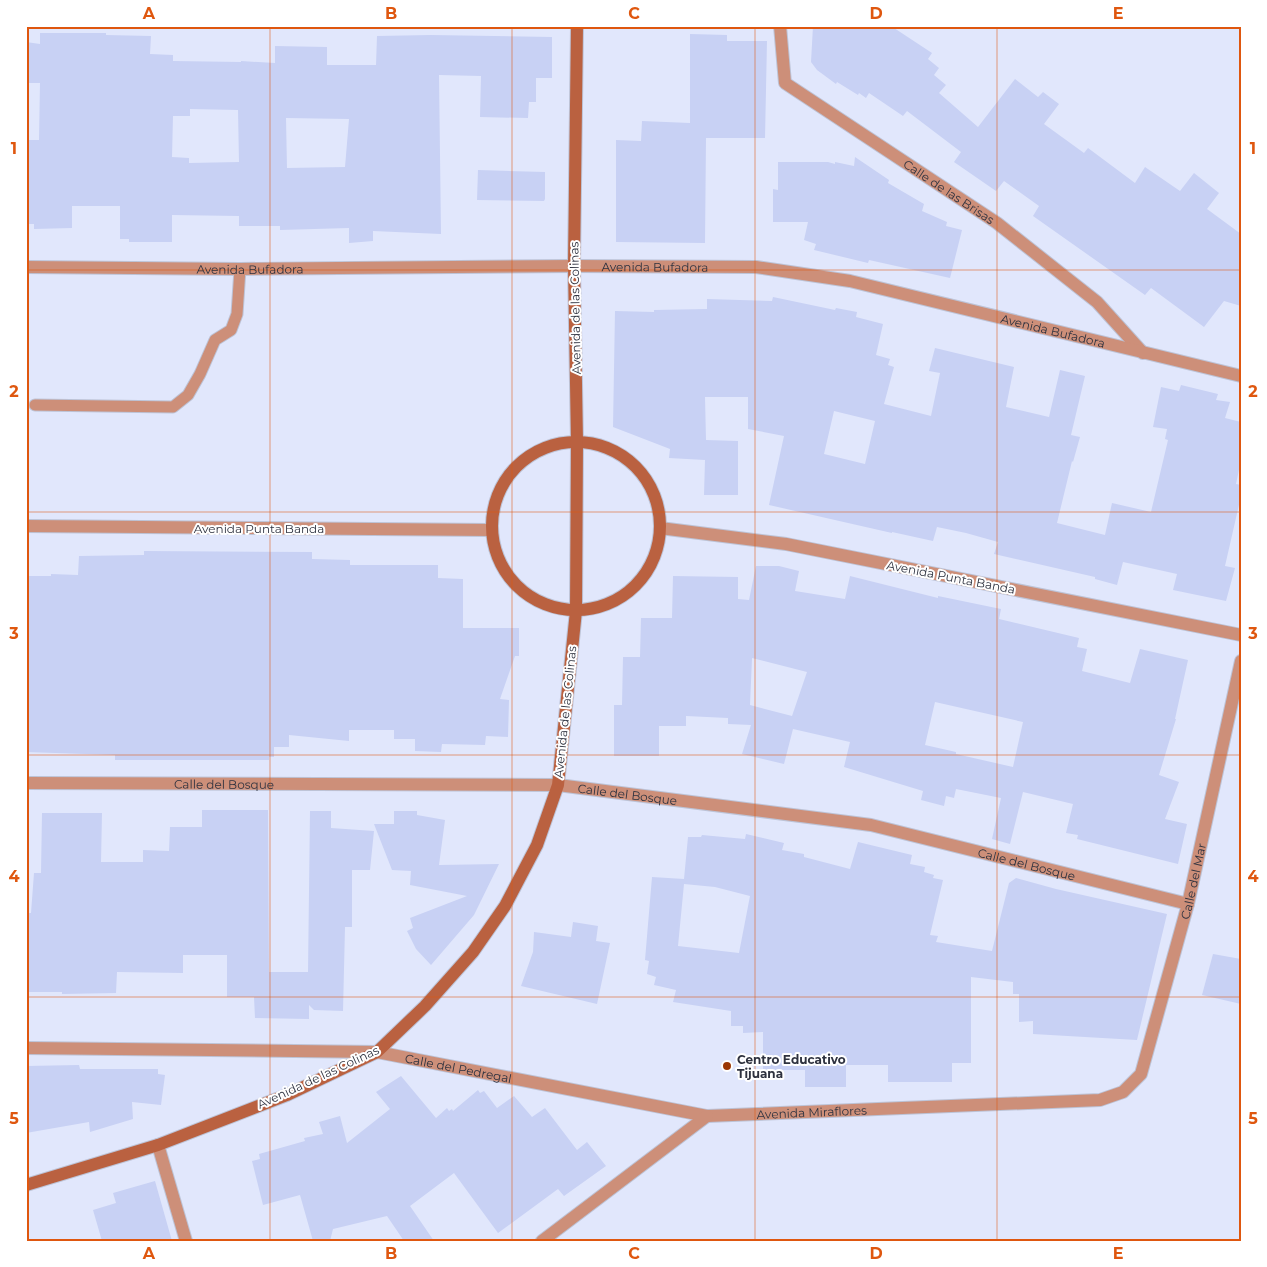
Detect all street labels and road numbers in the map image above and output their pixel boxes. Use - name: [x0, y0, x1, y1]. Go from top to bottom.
- street label: Calle de las Brisas: [901, 156, 998, 227]
- street label: Avenida de las Colinas: [566, 241, 584, 374]
- street label: Avenida Bufadora: [601, 259, 708, 274]
- street label: Avenida Bufadora: [196, 261, 304, 277]
- street label: Avenida Bufadora: [999, 310, 1107, 350]
- street label: Avenida Punta Banda: [194, 521, 324, 536]
- street label: Avenida Punta Banda: [885, 557, 1017, 597]
- street label: Avenida de las Colinas: [551, 645, 579, 779]
- street label: Calle del Bosque: [174, 776, 274, 791]
- street label: Calle del Bosque: [577, 780, 678, 808]
- street label: Calle del Mar: [1177, 842, 1209, 921]
- street label: Calle del Bosque: [976, 844, 1077, 883]
- street label: Avenida de las Colinas: [255, 1042, 381, 1112]
- street label: Calle del Pedregal: [404, 1050, 513, 1085]
- street label: Avenida Miraflores: [756, 1102, 867, 1121]

